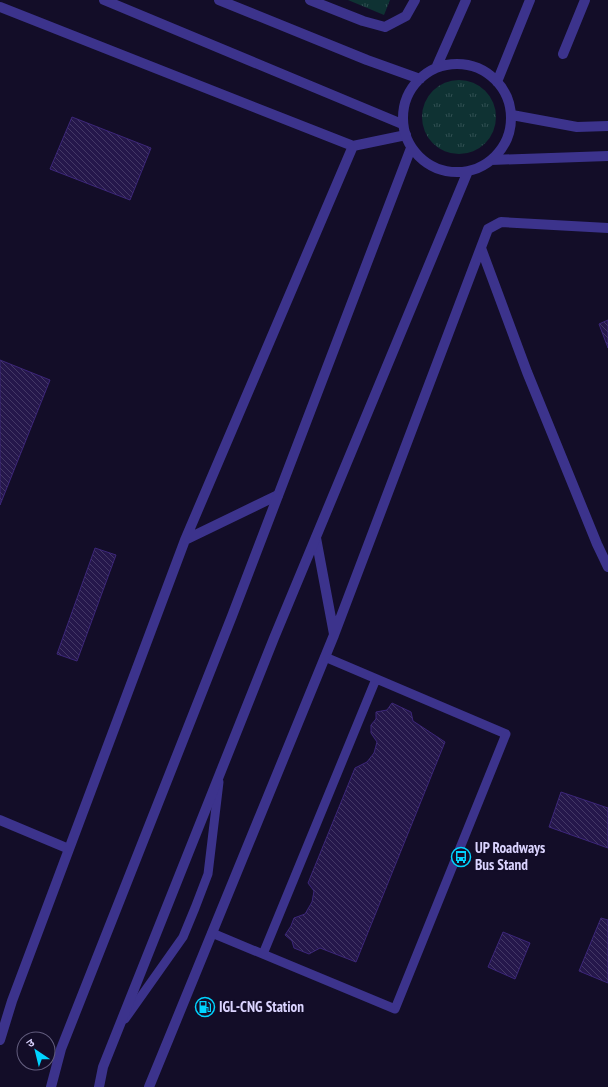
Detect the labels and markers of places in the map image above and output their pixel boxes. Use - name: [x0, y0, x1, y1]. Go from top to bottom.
- place label: UP Roadways Bus Stand: [475, 838, 545, 874]
- bus stop icon: UP Roadways Bus Stand: [450, 846, 472, 868]
- fuel station icon: IGL-CNG Station: [194, 996, 216, 1018]
- place label: IGL-CNG Station: [219, 997, 304, 1016]

